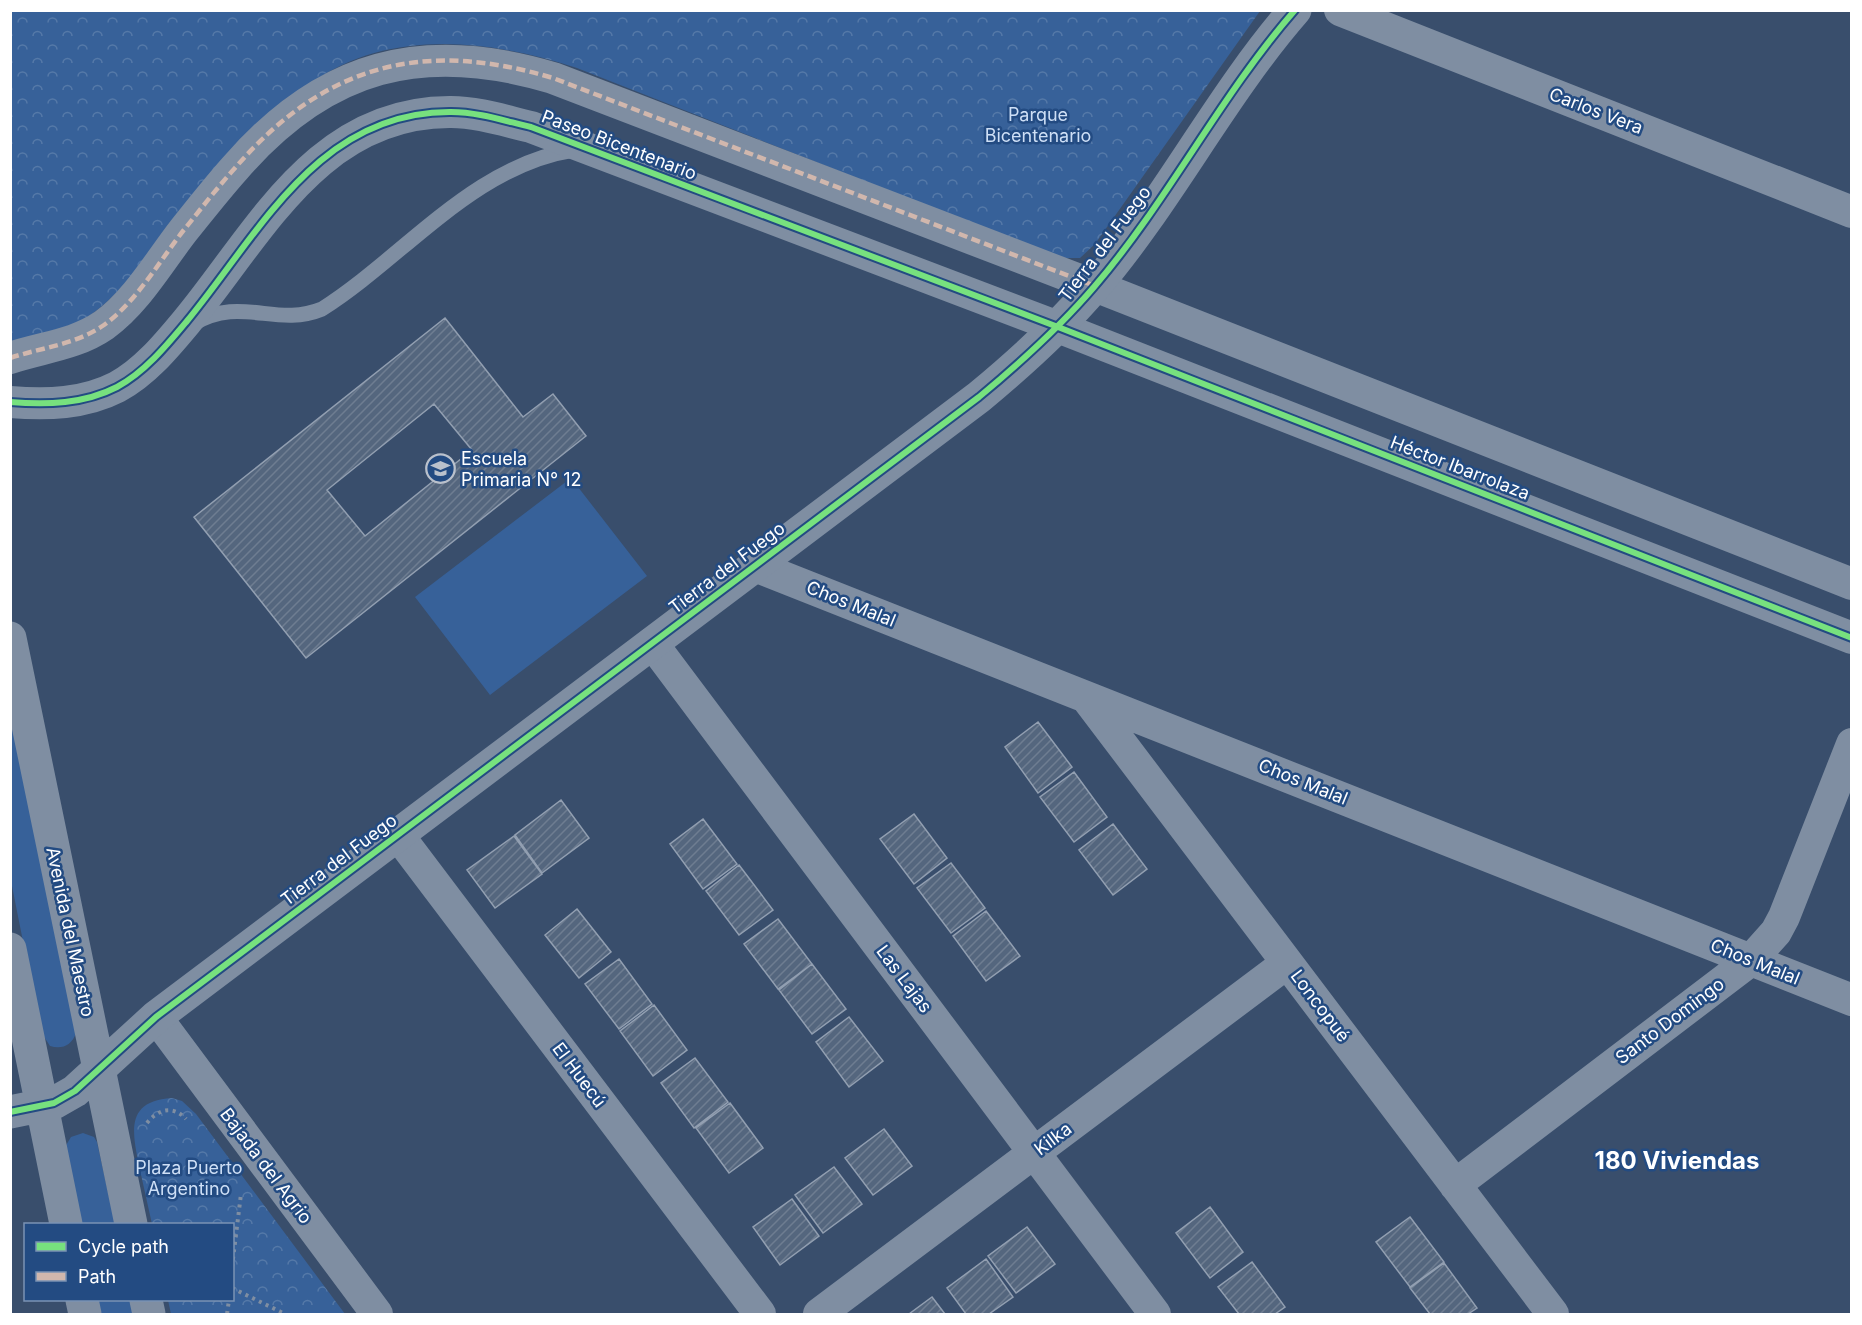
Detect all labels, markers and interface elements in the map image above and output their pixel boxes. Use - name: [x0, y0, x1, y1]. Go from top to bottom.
- street label: Carlos Vera: [1546, 83, 1646, 138]
- park label: Parque Bicentenario: [985, 104, 1091, 146]
- street label: Paseo Bicentenario: [539, 105, 700, 184]
- street label: Tierra del Fuego: [1054, 182, 1155, 306]
- street label: Héctor Ibarrolaza: [1388, 431, 1533, 504]
- place label: Escuela Primaria N° 12: [461, 448, 582, 490]
- school or university icon: Escuela Primaria N° 12: [424, 453, 456, 485]
- street label: Tierra del Fuego: [665, 517, 789, 618]
- street label: Chos Malal: [804, 576, 899, 631]
- street label: Chos Malal: [1256, 754, 1351, 809]
- street label: Tierra del Fuego: [277, 809, 401, 910]
- street label: Avenida del Maestro: [42, 845, 99, 1019]
- street label: Chos Malal: [1708, 934, 1803, 989]
- street label: Las Lajas: [872, 941, 937, 1017]
- street label: Loncopué: [1286, 966, 1354, 1046]
- street label: Santo Domingo: [1611, 973, 1728, 1068]
- street label: El Huecú: [548, 1038, 611, 1111]
- street label: Bajada del Agrio: [216, 1104, 317, 1228]
- street label: Kilka: [1030, 1118, 1075, 1159]
- district label: 180 Viviendas: [1595, 1146, 1759, 1175]
- park label: Plaza Puerto Argentino: [135, 1157, 243, 1199]
- legend: [24, 1223, 234, 1301]
- text: Cycle path: [78, 1236, 169, 1257]
- text: Path: [78, 1266, 116, 1287]

